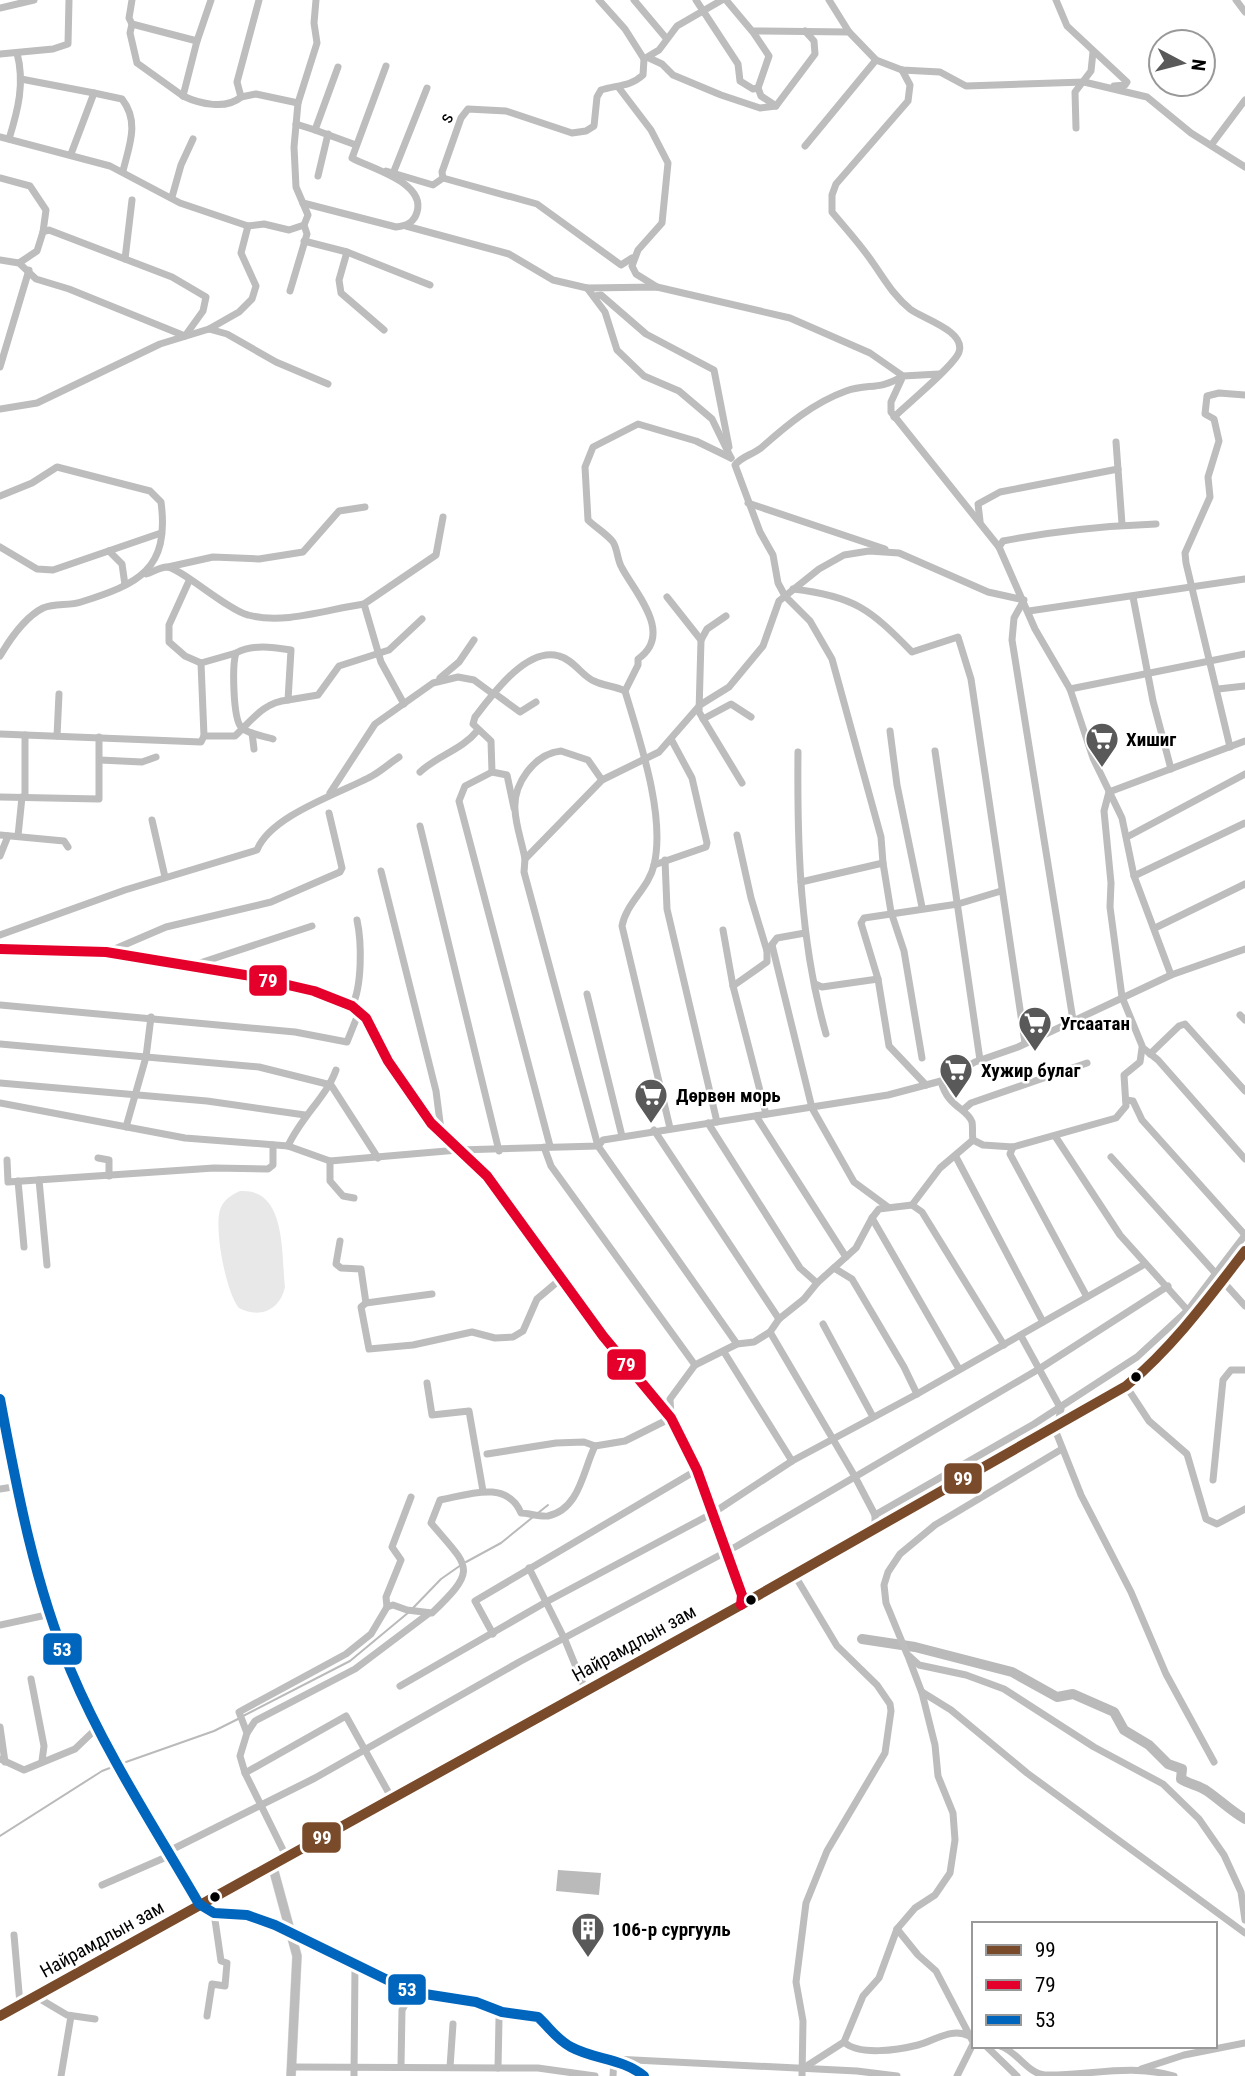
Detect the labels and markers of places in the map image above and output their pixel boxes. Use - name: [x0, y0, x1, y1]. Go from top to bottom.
- supermarket icon: Хишиг: [1083, 720, 1121, 769]
- place label: Хишиг: [1126, 728, 1176, 751]
- supermarket icon: Угсаатан: [1016, 1004, 1054, 1053]
- place label: Угсаатан: [1060, 1012, 1130, 1035]
- supermarket icon: Хужир булаг: [937, 1051, 975, 1100]
- place label: Хужир булаг: [981, 1059, 1080, 1082]
- supermarket icon: Дөрвөн морь: [632, 1076, 670, 1125]
- place label: Дөрвөн морь: [676, 1084, 781, 1107]
- unlabelled marker: [1129, 1370, 1143, 1384]
- unlabelled marker: [744, 1593, 758, 1607]
- unlabelled marker: [208, 1890, 222, 1904]
- building icon: 106-р сургууль: [569, 1910, 607, 1959]
- place label: 106-р сургууль: [612, 1918, 731, 1941]

